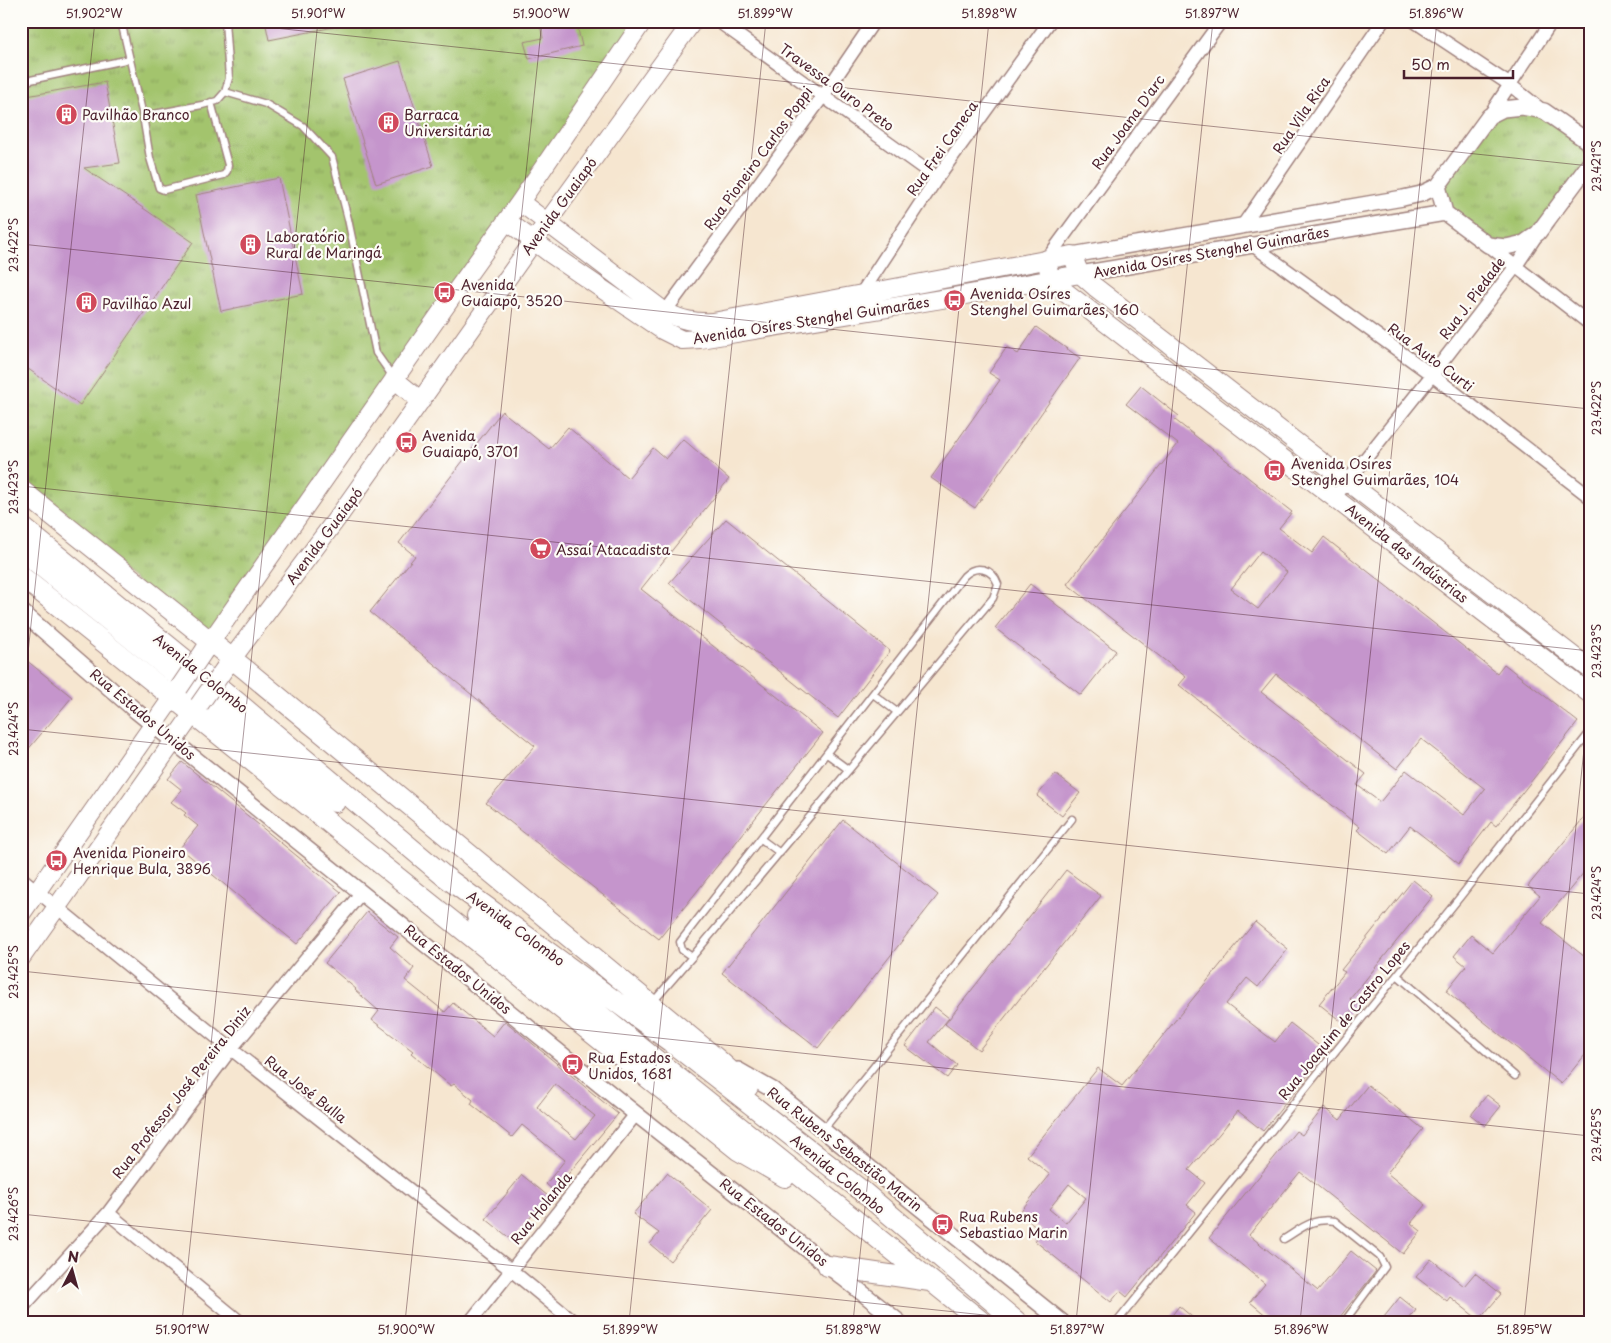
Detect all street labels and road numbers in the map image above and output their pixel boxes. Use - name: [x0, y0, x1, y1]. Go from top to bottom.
- street label: Travessa Ouro Preto: [775, 38, 899, 136]
- street label: Rua Joana D'arc: [1086, 70, 1170, 174]
- street label: Rua Vila Rica: [1267, 72, 1335, 158]
- street label: Rua Pioneiro Carlos Poppi: [699, 82, 817, 234]
- street label: Rua Frei Caneca: [901, 96, 983, 200]
- street label: Avenida Guaiapó: [516, 153, 602, 259]
- street label: Avenida Osíres Stenghel Guimarães: [1091, 221, 1331, 283]
- street label: Rua J. Piedade: [1434, 252, 1510, 344]
- street label: Avenida Osíres Stenghel Guimarães: [691, 291, 931, 349]
- street label: Rua Auto Curti: [1384, 318, 1478, 396]
- street label: Avenida Guaiapó: [281, 483, 368, 589]
- street label: Avenida das Indústrias: [1341, 498, 1473, 608]
- street label: Avenida Colombo: [149, 628, 253, 718]
- street label: Rua Estados Unidos: [86, 663, 200, 765]
- street label: Avenida Colombo: [463, 885, 570, 971]
- street label: Rua Estados Unidos: [400, 919, 516, 1019]
- street label: Rua Joaquim de Castro Lopes: [1273, 936, 1415, 1104]
- street label: Rua Professor José Pereira Diniz: [107, 1001, 255, 1183]
- street label: Rua José Bulla: [260, 1050, 352, 1128]
- street label: Rua Rubens Sebastião Marin: [763, 1082, 927, 1216]
- street label: Avenida Colombo: [786, 1129, 890, 1219]
- street label: Rua Holanda: [505, 1167, 577, 1249]
- street label: Rua Estados Unidos: [715, 1173, 833, 1271]

